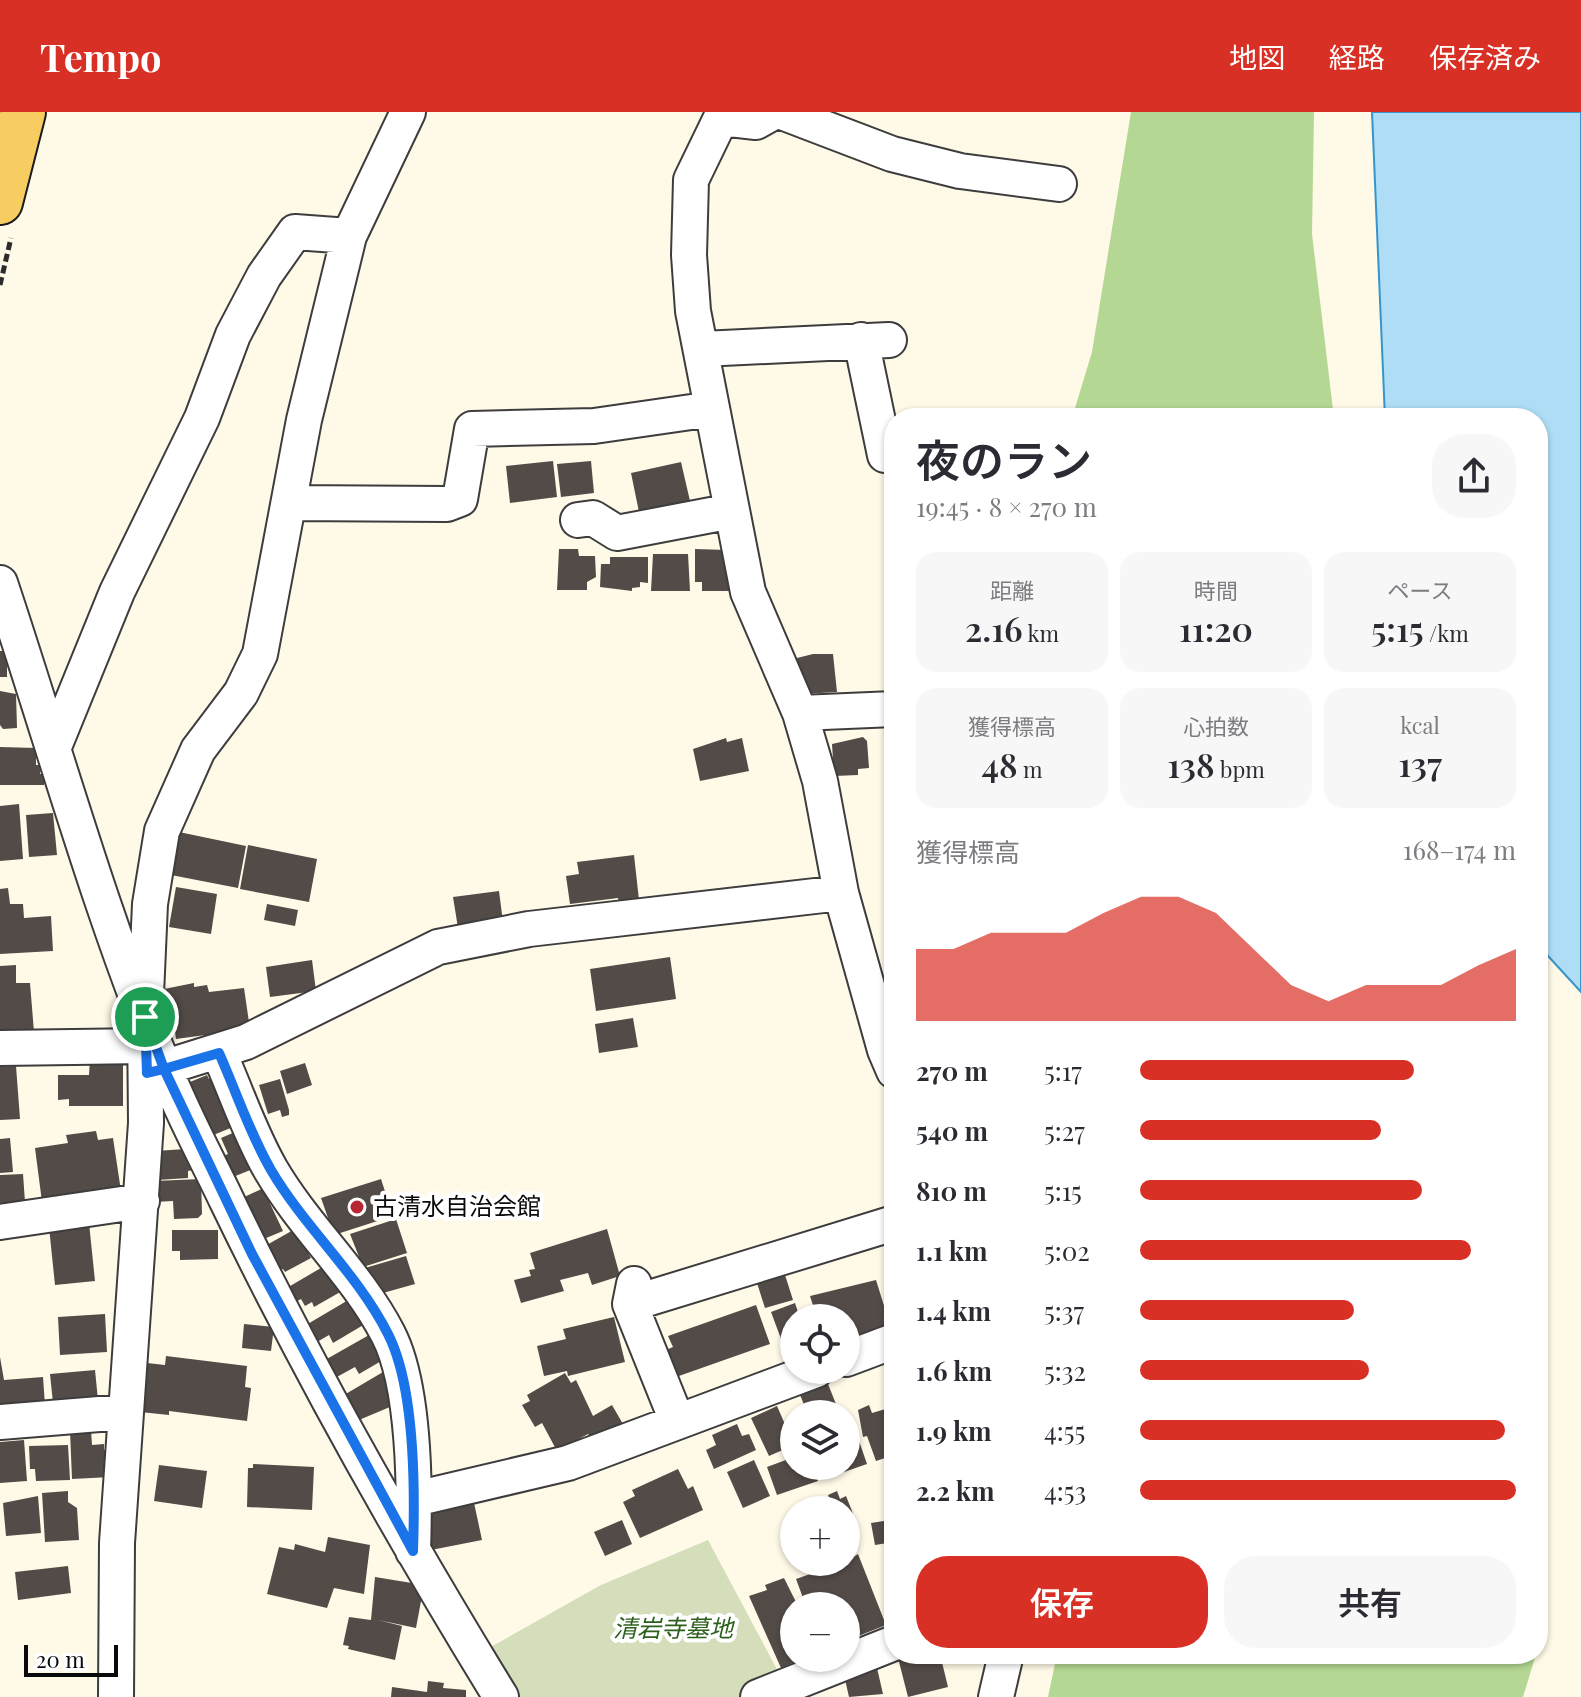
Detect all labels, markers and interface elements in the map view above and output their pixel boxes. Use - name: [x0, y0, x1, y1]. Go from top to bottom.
- text: Tempo: [40, 31, 161, 82]
- text: 地図: [1229, 38, 1285, 75]
- text: 経路: [1329, 38, 1385, 75]
- text: 保存済み: [1429, 38, 1541, 75]
- text: 夜のラン: [916, 429, 1092, 488]
- button: share: [1432, 434, 1516, 518]
- text: 19:45 · 8 × 270 m: [916, 489, 1097, 524]
- text: 距離: [990, 575, 1034, 605]
- text: 時間: [1194, 575, 1238, 605]
- text: ペース: [1388, 575, 1452, 605]
- text: 2.16: [965, 605, 1023, 651]
- text: 11:20: [1179, 605, 1253, 651]
- text: 5:15: [1371, 605, 1424, 651]
- text: km: [1023, 618, 1059, 648]
- text: /km: [1424, 618, 1469, 648]
- text: kcal: [1400, 710, 1440, 740]
- text: 獲得標高: [968, 711, 1056, 741]
- text: 心拍数: [1183, 711, 1249, 741]
- text: 137: [1398, 740, 1442, 786]
- text: 48: [981, 741, 1018, 787]
- text: 138: [1167, 741, 1215, 787]
- text: m: [1018, 754, 1043, 784]
- text: bpm: [1215, 754, 1265, 784]
- text: 168–174 m: [1403, 832, 1516, 867]
- text: 獲得標高: [916, 834, 1020, 869]
- pin: [111, 983, 179, 1051]
- icon: arrive: [123, 995, 167, 1039]
- text: 270 m: [916, 1053, 988, 1088]
- text: 5:17: [1044, 1053, 1082, 1088]
- text: 540 m: [916, 1113, 988, 1148]
- text: 5:27: [1044, 1113, 1085, 1148]
- text: 810 m: [916, 1173, 987, 1208]
- text: 5:15: [1044, 1173, 1082, 1208]
- place label: 古清水自治会館: [373, 1189, 541, 1221]
- marker: 古清水自治会館: [348, 1198, 366, 1216]
- text: 1.1 km: [916, 1233, 987, 1268]
- text: 5:02: [1044, 1233, 1090, 1268]
- text: 1.4 km: [916, 1293, 991, 1328]
- text: 5:37: [1044, 1293, 1084, 1328]
- map controls: [780, 1304, 860, 1672]
- button: locate: [780, 1304, 860, 1384]
- text: 1.6 km: [916, 1353, 992, 1388]
- text: 5:32: [1044, 1353, 1086, 1388]
- button: layers: [780, 1400, 860, 1480]
- text: 1.9 km: [916, 1413, 992, 1448]
- text: 4:55: [1044, 1413, 1085, 1448]
- text: 2.2 km: [916, 1473, 994, 1508]
- text: 4:53: [1044, 1473, 1086, 1508]
- button: +: [780, 1496, 860, 1576]
- button: 保存: [916, 1556, 1208, 1648]
- button: 共有: [1224, 1556, 1516, 1648]
- button: −: [780, 1592, 860, 1672]
- park label: 清岩寺墓地: [613, 1611, 736, 1643]
- scale bar: [24, 1641, 118, 1677]
- text: 20 m: [36, 1644, 85, 1674]

